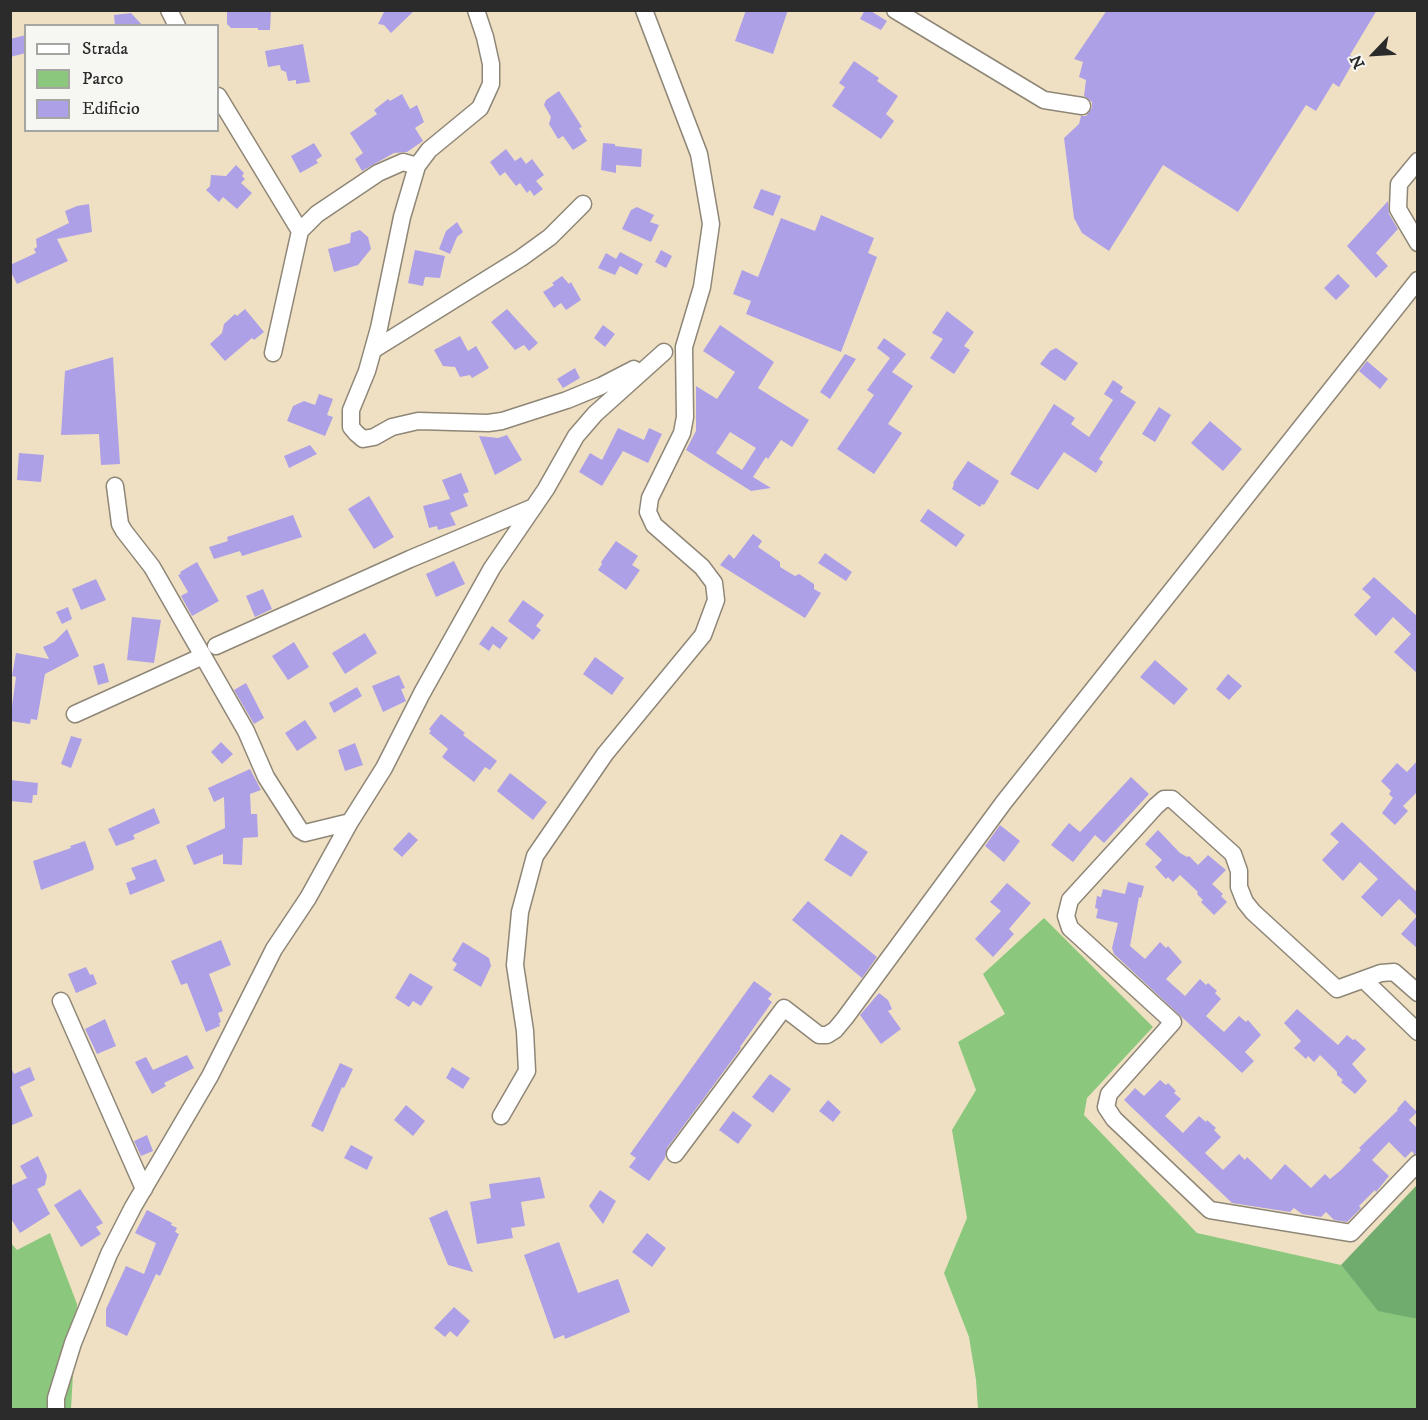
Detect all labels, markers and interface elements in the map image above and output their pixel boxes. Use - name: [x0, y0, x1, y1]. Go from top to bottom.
- legend: [24, 24, 219, 132]
- north arrow: [1344, 24, 1404, 84]
- text: Strada: [82, 38, 128, 60]
- text: N: [1346, 51, 1370, 72]
- text: Parco: [82, 68, 123, 90]
- text: Edificio: [82, 98, 140, 120]

